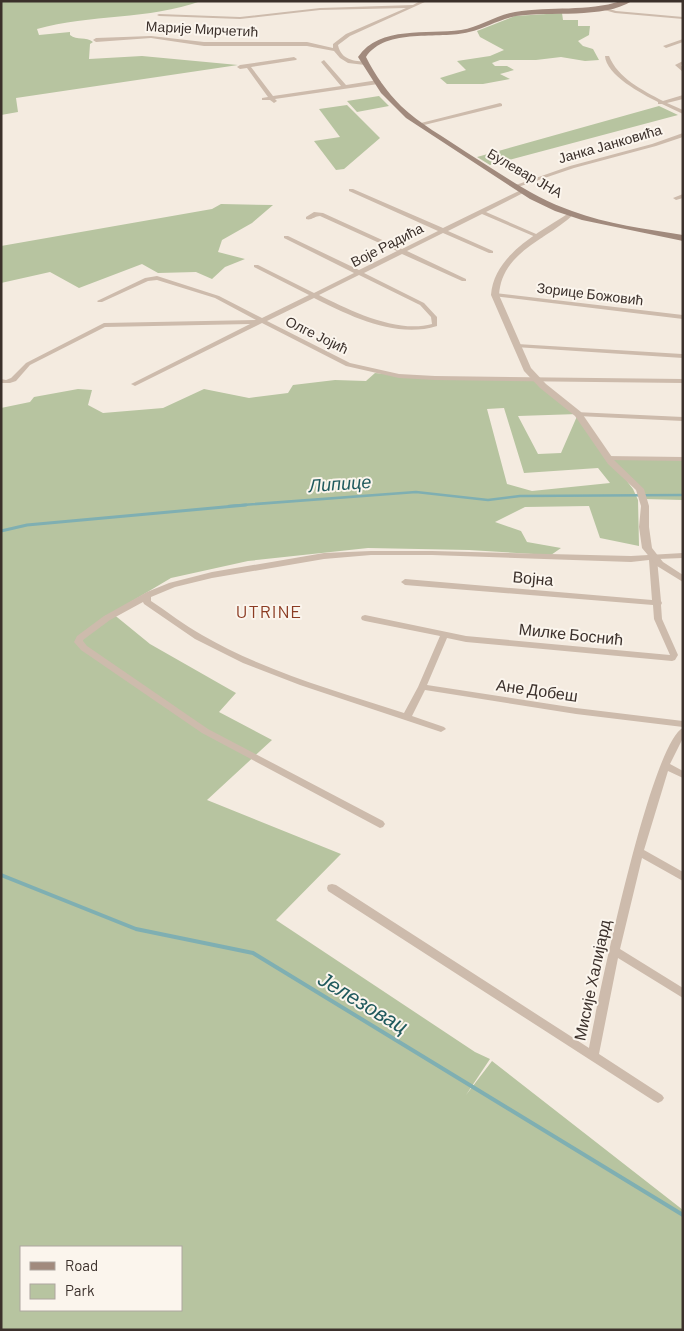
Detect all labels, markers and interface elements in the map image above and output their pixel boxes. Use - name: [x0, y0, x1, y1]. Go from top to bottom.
- street label: Марије Мирчетић: [145, 17, 259, 40]
- street label: Јанка Јанковића: [556, 121, 664, 166]
- street label: Булевар ЈНА: [485, 144, 566, 201]
- street label: Воје Радића: [348, 219, 426, 270]
- street label: Зорице Божовић: [536, 279, 644, 308]
- street label: Олге Јојић: [283, 312, 351, 357]
- water label: Липице: [307, 470, 372, 496]
- street label: Војна: [512, 566, 554, 589]
- district label: UTRINE: [236, 600, 302, 622]
- street label: Милке Боснић: [518, 619, 624, 648]
- street label: Ане Добеш: [495, 674, 579, 705]
- street label: Мисије Халијард: [569, 917, 614, 1042]
- water label: Јелезовац: [314, 965, 413, 1038]
- legend: [20, 1246, 182, 1311]
- text: Road: [65, 1256, 98, 1274]
- text: Park: [65, 1281, 95, 1299]

